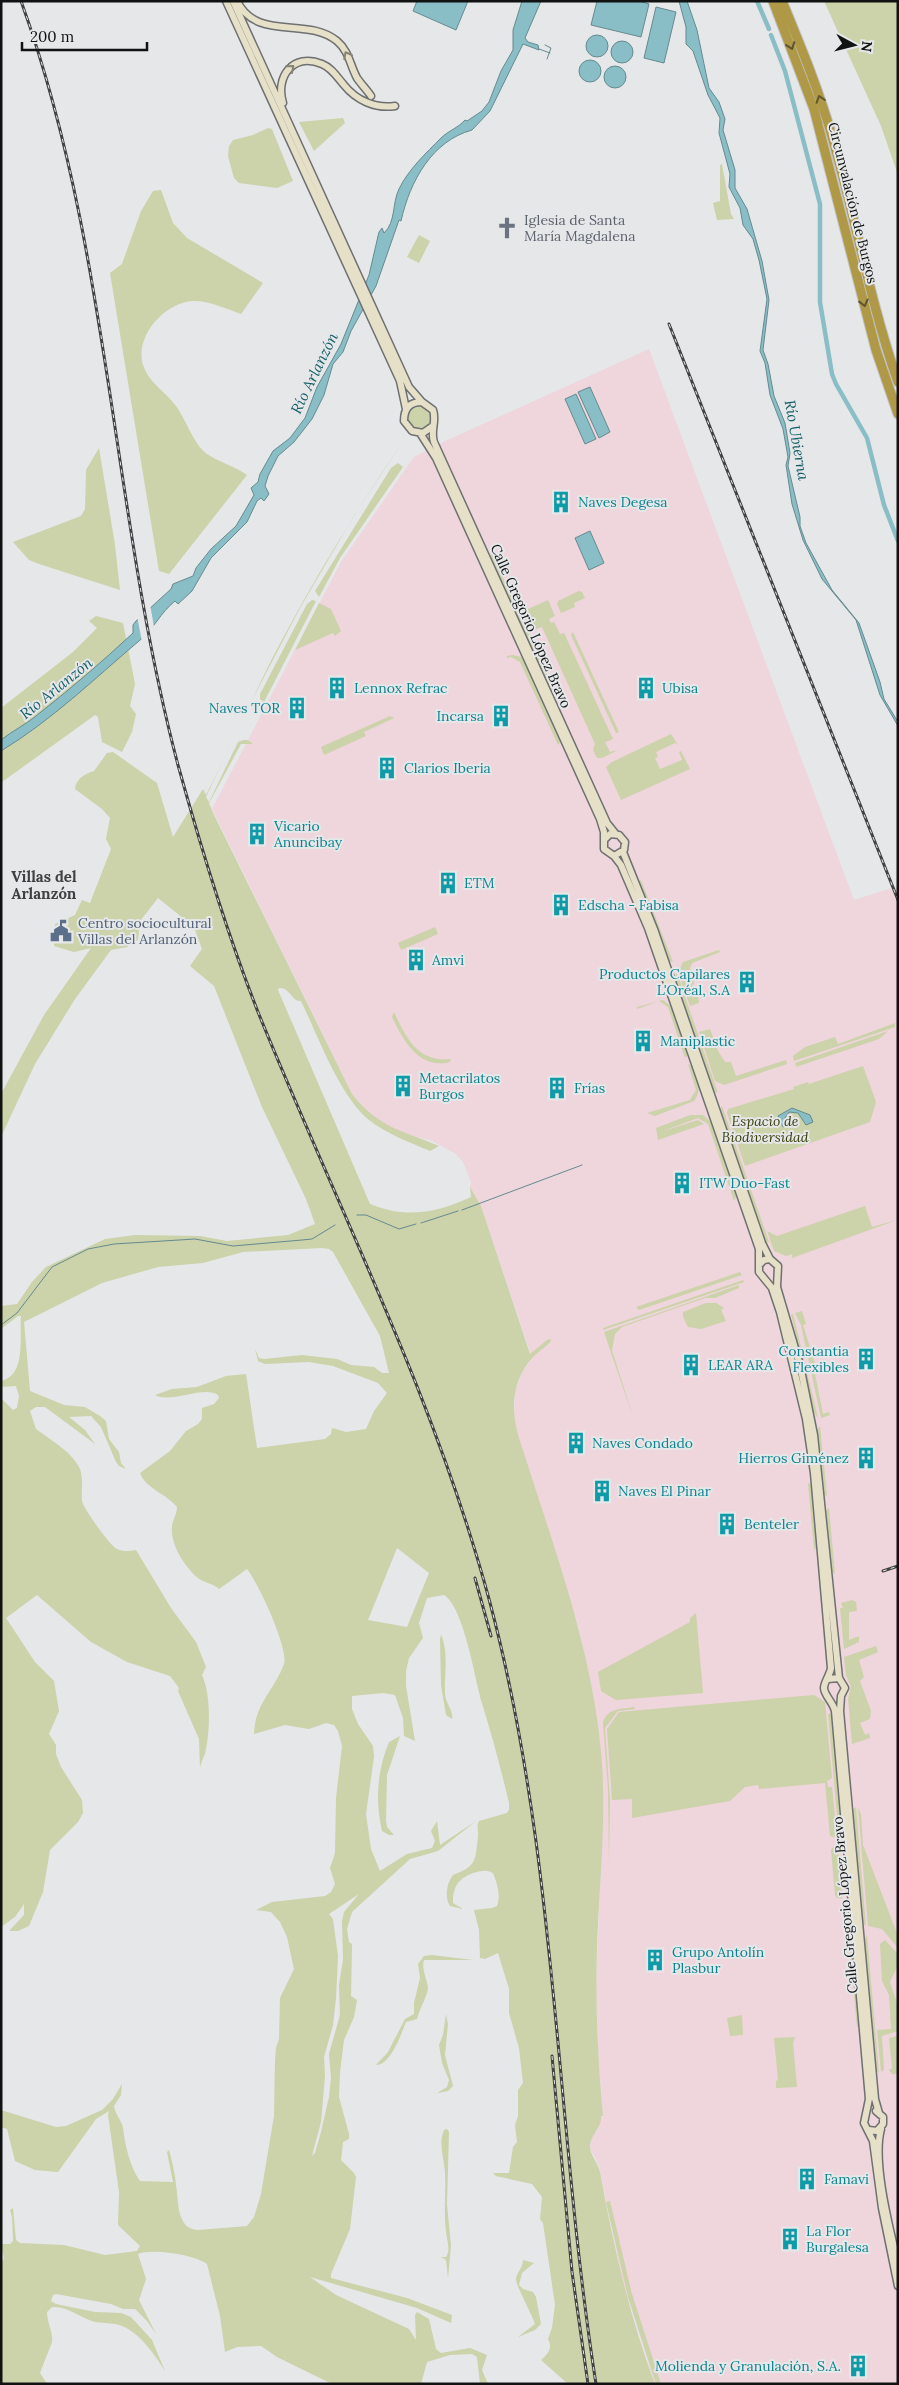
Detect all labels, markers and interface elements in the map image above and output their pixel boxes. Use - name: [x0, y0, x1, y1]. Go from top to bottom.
- scale bar: [22, 20, 148, 52]
- north arrow: [829, 20, 879, 70]
- text: 200 m: [30, 27, 74, 46]
- text: N: [857, 40, 876, 53]
- one-way arrow: [785, 42, 795, 50]
- one-way arrow: [343, 51, 353, 60]
- one-way arrow: [286, 65, 295, 74]
- one-way arrow: [815, 95, 825, 104]
- street label: Circunvalación de Burgos: [824, 120, 882, 286]
- place label: Iglesia de Santa María Magdalena: [524, 211, 635, 245]
- church icon: Iglesia de Santa María Magdalena: [494, 215, 520, 241]
- one-way arrow: [858, 299, 869, 308]
- water label: Río Arlanzón: [286, 329, 342, 417]
- water label: Río Ubierna: [781, 398, 814, 482]
- building icon: Naves Degesa: [548, 489, 574, 515]
- place label: Naves Degesa: [578, 493, 667, 511]
- street label: Calle Gregorio López Bravo: [487, 541, 575, 711]
- water label: Río Arlanzón: [16, 652, 97, 723]
- building icon: Lennox Refrac: [324, 675, 350, 701]
- building icon: Ubisa: [633, 675, 659, 701]
- place label: Lennox Refrac: [354, 679, 448, 697]
- place label: Ubisa: [662, 679, 698, 697]
- building icon: Naves TOR: [284, 695, 310, 721]
- place label: Naves TOR: [209, 699, 280, 717]
- building icon: Incarsa: [488, 703, 514, 729]
- place label: Incarsa: [437, 707, 484, 725]
- building icon: Clarios Iberia: [374, 755, 400, 781]
- place label: Clarios Iberia: [404, 759, 491, 777]
- place label: Vicario Anuncibay: [273, 817, 343, 851]
- building icon: Vicario Anuncibay: [244, 821, 270, 847]
- district label: Villas del Arlanzón: [11, 867, 77, 903]
- building icon: ETM: [435, 870, 461, 896]
- place label: ETM: [464, 874, 495, 892]
- building icon: Edscha - Fabisa: [548, 892, 574, 918]
- place label: Edscha - Fabisa: [578, 896, 679, 914]
- place label: Centro sociocultural Villas del Arlanzón: [77, 914, 212, 948]
- public building icon: Centro sociocultural Villas del Arlanzón: [48, 918, 74, 944]
- building icon: Amvi: [403, 947, 429, 973]
- place label: Amvi: [431, 951, 464, 969]
- place label: Productos Capilares L'Oréal, S.A: [599, 965, 730, 999]
- building icon: Productos Capilares L'Oréal, S.A: [734, 969, 760, 995]
- building icon: Maniplastic: [630, 1028, 656, 1054]
- place label: Maniplastic: [660, 1032, 735, 1050]
- place label: Metacrilatos Burgos: [419, 1069, 500, 1103]
- building icon: Metacrilatos Burgos: [390, 1073, 416, 1099]
- building icon: Frías: [544, 1075, 570, 1101]
- place label: Frías: [574, 1079, 605, 1097]
- park label: Espacio de Biodiversidad: [722, 1112, 809, 1146]
- building icon: ITW Duo-Fast: [669, 1170, 695, 1196]
- place label: ITW Duo-Fast: [699, 1174, 791, 1192]
- place label: Constantia Flexibles: [778, 1342, 849, 1376]
- building icon: Constantia Flexibles: [853, 1346, 879, 1372]
- building icon: LEAR ARA: [678, 1352, 704, 1378]
- place label: LEAR ARA: [708, 1356, 773, 1374]
- building icon: Naves Condado: [563, 1430, 589, 1456]
- place label: Naves Condado: [592, 1434, 693, 1452]
- building icon: Hierros Giménez: [853, 1445, 879, 1471]
- place label: Hierros Giménez: [738, 1449, 849, 1467]
- building icon: Naves El Pinar: [589, 1478, 615, 1504]
- place label: Naves El Pinar: [618, 1482, 711, 1500]
- building icon: Benteler: [714, 1511, 740, 1537]
- place label: Benteler: [744, 1515, 799, 1533]
- street label: Calle Gregorio López Bravo: [828, 1816, 862, 1994]
- place label: Grupo Antolín Plasbur: [672, 1943, 765, 1977]
- building icon: Grupo Antolín Plasbur: [642, 1947, 668, 1973]
- building icon: Famavi: [794, 2166, 820, 2192]
- place label: Famavi: [824, 2170, 869, 2188]
- place label: La Flor Burgalesa: [806, 2222, 869, 2256]
- building icon: La Flor Burgalesa: [777, 2226, 803, 2252]
- building icon: Molienda y Granulación, S.A.: [845, 2353, 871, 2379]
- place label: Molienda y Granulación, S.A.: [655, 2357, 841, 2375]

